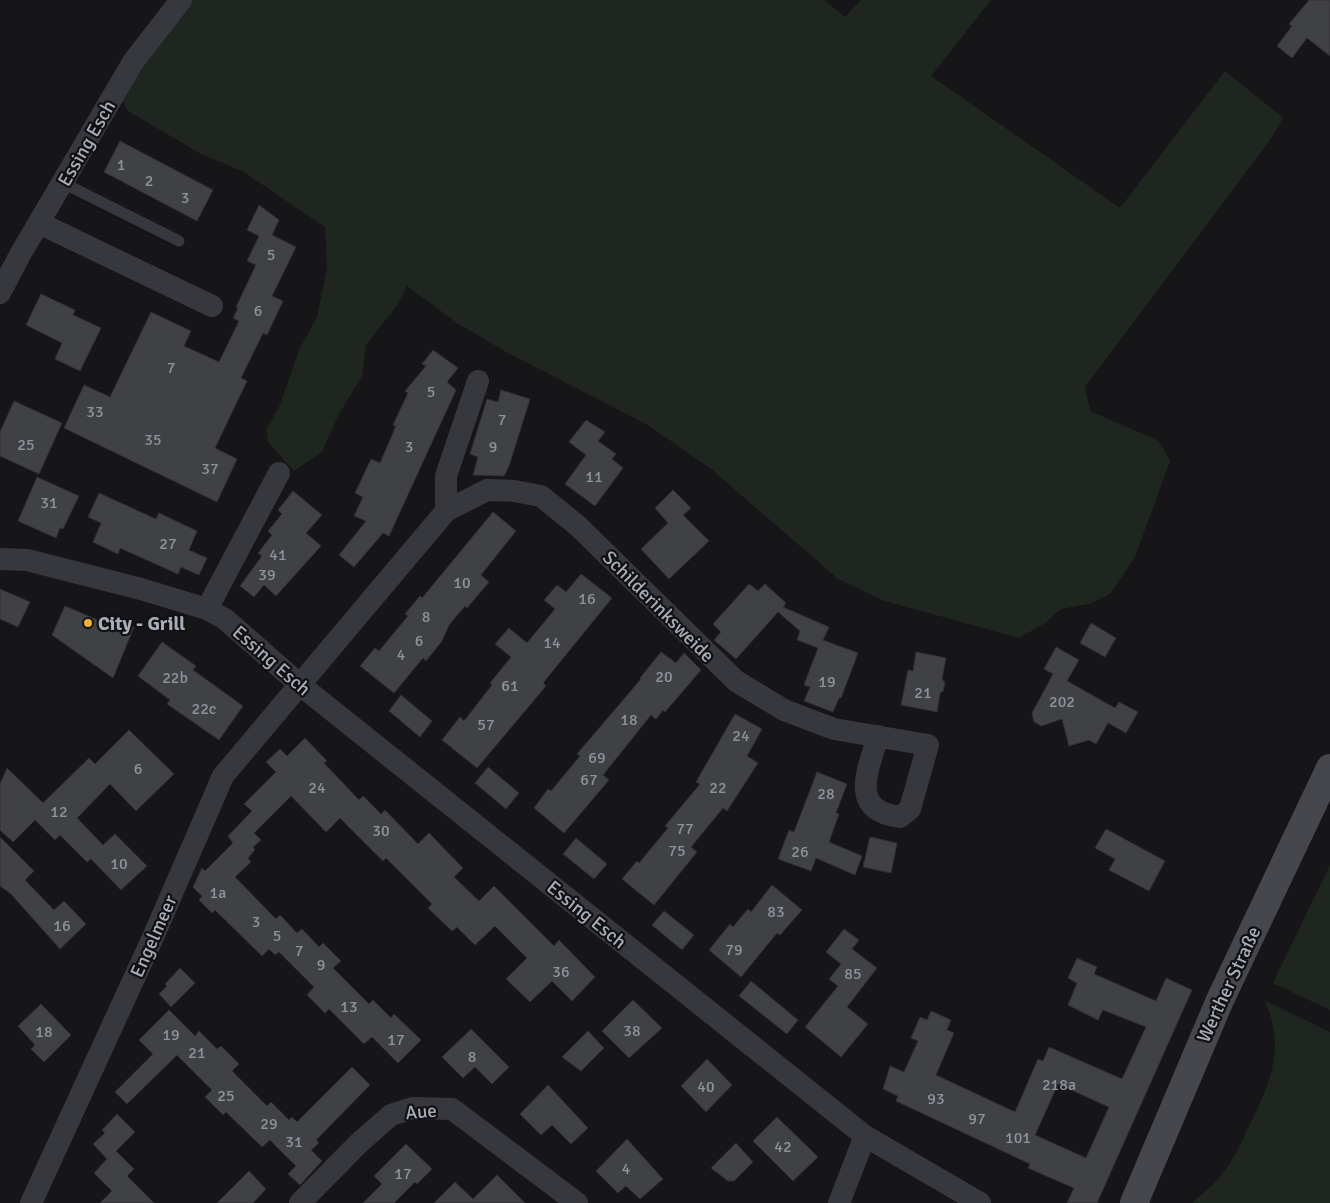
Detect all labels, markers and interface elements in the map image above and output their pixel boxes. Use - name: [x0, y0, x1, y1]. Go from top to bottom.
- street label: Essing Esch: [53, 96, 121, 191]
- house number: 1: [117, 155, 125, 175]
- house number: 2: [145, 171, 153, 191]
- house number: 3: [181, 188, 189, 208]
- house number: 5: [267, 245, 275, 265]
- house number: 6: [254, 301, 262, 321]
- house number: 7: [167, 358, 175, 378]
- house number: 5: [427, 382, 435, 402]
- house number: 33: [86, 402, 104, 422]
- house number: 7: [498, 410, 506, 430]
- house number: 35: [144, 430, 162, 450]
- house number: 25: [17, 435, 35, 455]
- house number: 3: [405, 437, 413, 457]
- house number: 9: [489, 437, 497, 457]
- house number: 37: [201, 459, 219, 479]
- house number: 11: [585, 467, 603, 487]
- house number: 31: [40, 493, 58, 513]
- house number: 27: [159, 534, 177, 554]
- house number: 41: [269, 545, 287, 565]
- street label: Schilderinksweide: [597, 546, 719, 668]
- house number: 39: [258, 565, 276, 585]
- house number: 10: [453, 573, 471, 593]
- house number: 16: [578, 589, 596, 609]
- house number: 8: [422, 607, 430, 627]
- place label: City - Grill: [98, 612, 185, 636]
- marker: City - Grill: [82, 617, 94, 629]
- street label: Essing Esch: [227, 620, 315, 701]
- house number: 6: [415, 631, 423, 651]
- house number: 14: [543, 633, 561, 653]
- house number: 4: [397, 645, 406, 665]
- house number: 20: [655, 667, 673, 687]
- house number: 22b: [162, 668, 188, 688]
- house number: 19: [818, 672, 836, 692]
- house number: 61: [501, 676, 519, 696]
- house number: 21: [914, 683, 932, 703]
- house number: 202: [1049, 692, 1075, 712]
- house number: 22c: [192, 699, 216, 719]
- house number: 18: [620, 710, 638, 730]
- house number: 57: [477, 715, 495, 735]
- house number: 24: [732, 726, 750, 746]
- house number: 69: [588, 748, 606, 768]
- house number: 6: [134, 759, 142, 779]
- house number: 67: [580, 770, 598, 790]
- house number: 24: [308, 778, 326, 798]
- house number: 22: [709, 778, 727, 798]
- house number: 28: [817, 784, 835, 804]
- house number: 12: [50, 802, 68, 822]
- house number: 77: [676, 819, 694, 839]
- house number: 30: [372, 821, 390, 841]
- house number: 75: [668, 841, 686, 861]
- house number: 26: [791, 842, 809, 862]
- house number: 10: [110, 854, 128, 874]
- street label: Essing Esch: [542, 875, 631, 954]
- house number: 1a: [210, 883, 226, 903]
- street label: Engelmeer: [125, 892, 183, 981]
- house number: 83: [767, 902, 785, 922]
- house number: 3: [252, 912, 260, 932]
- house number: 16: [53, 916, 71, 936]
- street label: Werther Straße: [1192, 923, 1266, 1046]
- house number: 5: [273, 926, 281, 946]
- house number: 79: [725, 940, 743, 960]
- house number: 7: [295, 941, 303, 961]
- house number: 9: [317, 955, 325, 975]
- house number: 36: [552, 962, 570, 982]
- house number: 85: [844, 964, 862, 984]
- house number: 13: [340, 997, 358, 1017]
- house number: 38: [623, 1021, 641, 1041]
- house number: 18: [35, 1022, 53, 1042]
- house number: 19: [162, 1025, 180, 1045]
- house number: 17: [387, 1030, 405, 1050]
- house number: 21: [188, 1043, 206, 1063]
- house number: 8: [468, 1047, 476, 1067]
- house number: 218a: [1042, 1075, 1076, 1095]
- house number: 40: [697, 1077, 715, 1097]
- house number: 25: [217, 1086, 235, 1106]
- house number: 93: [927, 1089, 945, 1109]
- street label: Aue: [404, 1099, 438, 1125]
- house number: 97: [968, 1109, 986, 1129]
- house number: 29: [260, 1114, 278, 1134]
- house number: 101: [1005, 1128, 1031, 1148]
- house number: 31: [285, 1132, 303, 1152]
- house number: 42: [774, 1137, 792, 1157]
- house number: 4: [622, 1159, 631, 1179]
- house number: 17: [394, 1164, 412, 1184]

